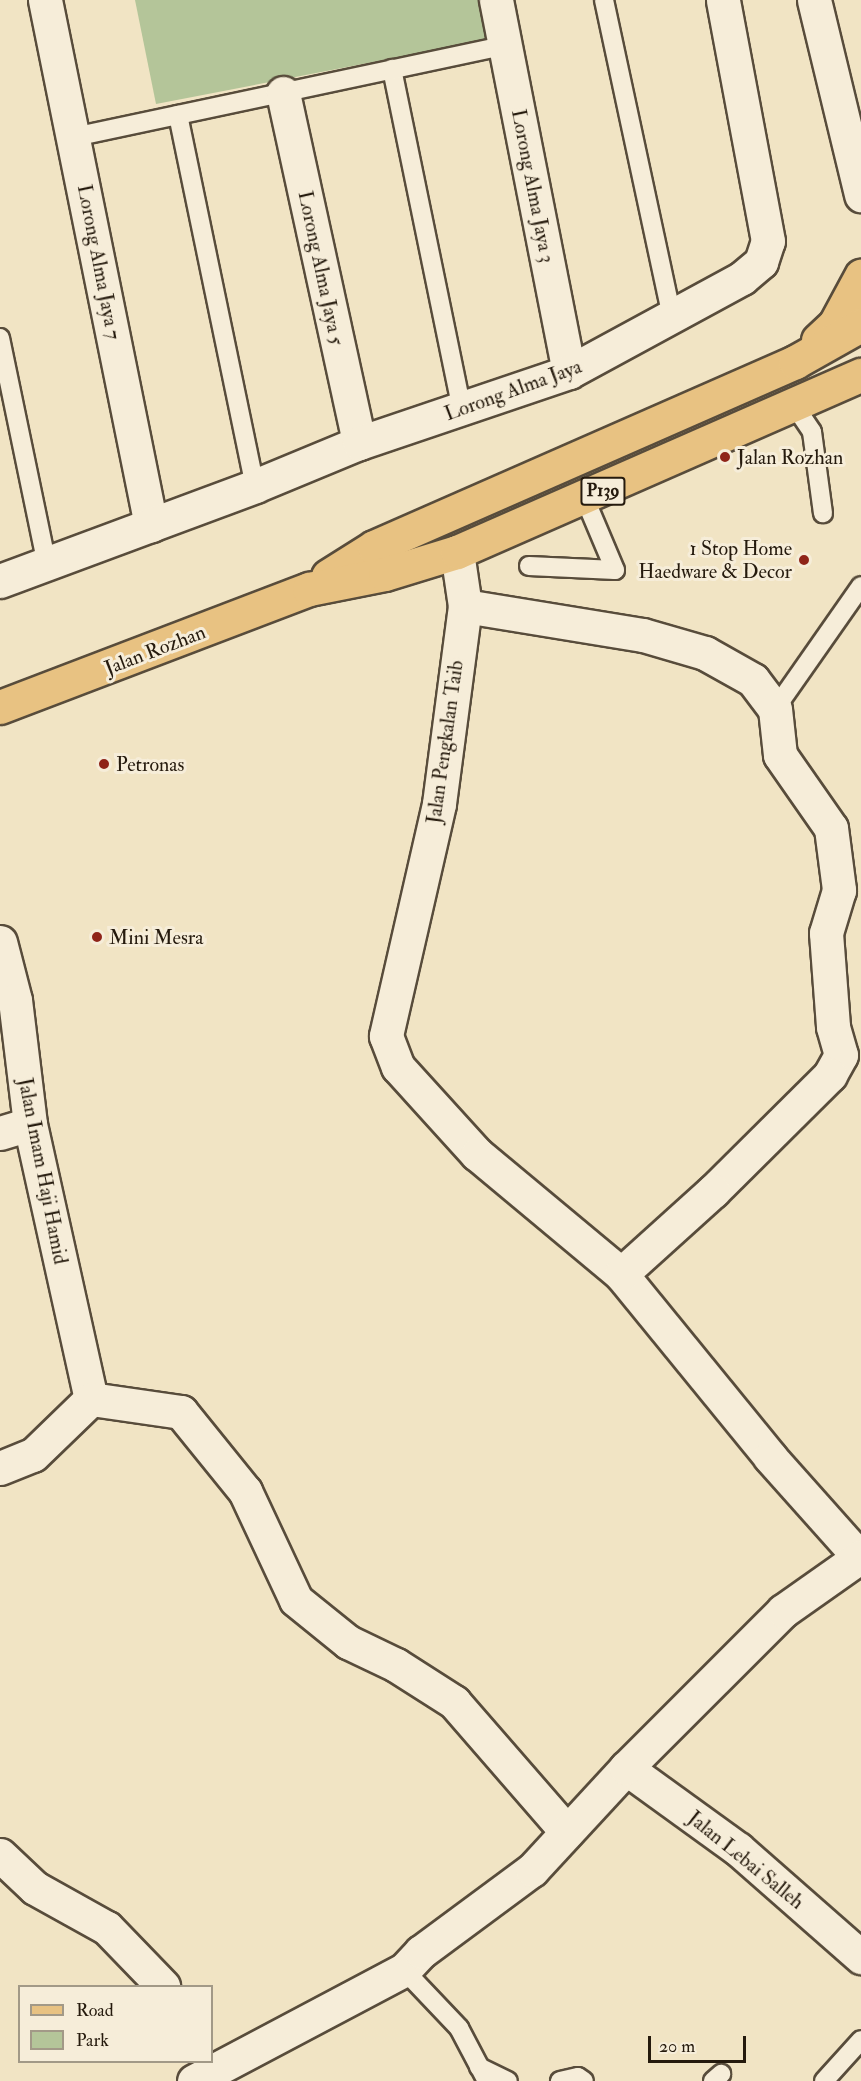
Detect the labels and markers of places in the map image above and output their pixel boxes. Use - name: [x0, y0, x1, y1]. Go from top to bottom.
- place label: Jalan Rozhan: [737, 445, 843, 469]
- marker: Jalan Rozhan: [718, 450, 732, 464]
- place label: 1 Stop Home Haedware & Decor: [638, 536, 792, 583]
- marker: 1 Stop Home Haedware & Decor: [797, 553, 811, 567]
- place label: Petronas: [116, 752, 184, 776]
- marker: Petronas: [97, 757, 111, 771]
- place label: Mini Mesra: [109, 925, 203, 949]
- marker: Mini Mesra: [90, 930, 104, 944]

